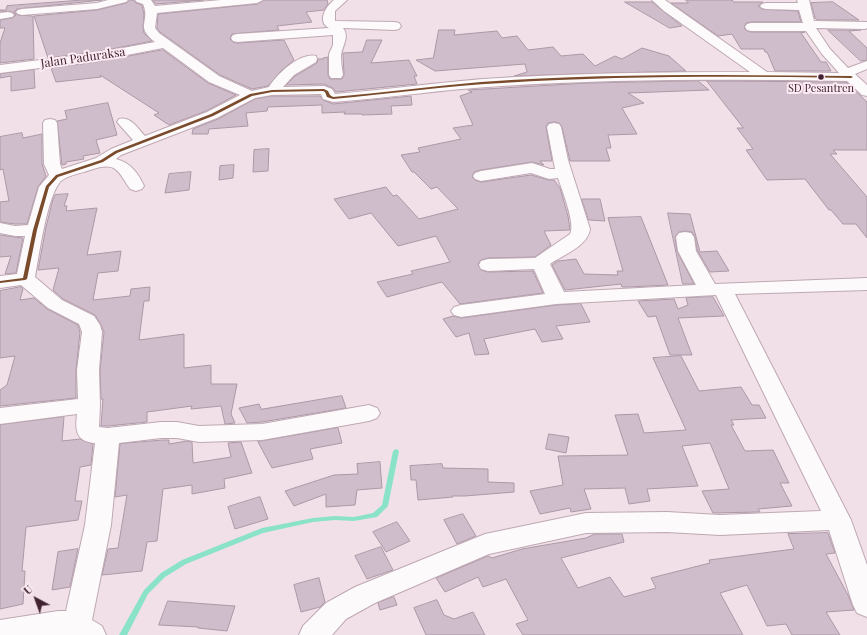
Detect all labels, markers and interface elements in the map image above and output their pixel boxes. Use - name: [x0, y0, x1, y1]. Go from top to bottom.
- street label: Jalan Paduraksa: [40, 45, 126, 71]
- marker: SD Pesantren: [816, 72, 826, 82]
- place label: SD Pesantren: [788, 82, 854, 96]
- north arrow: [16, 579, 56, 619]
- text: U: [20, 581, 36, 598]

